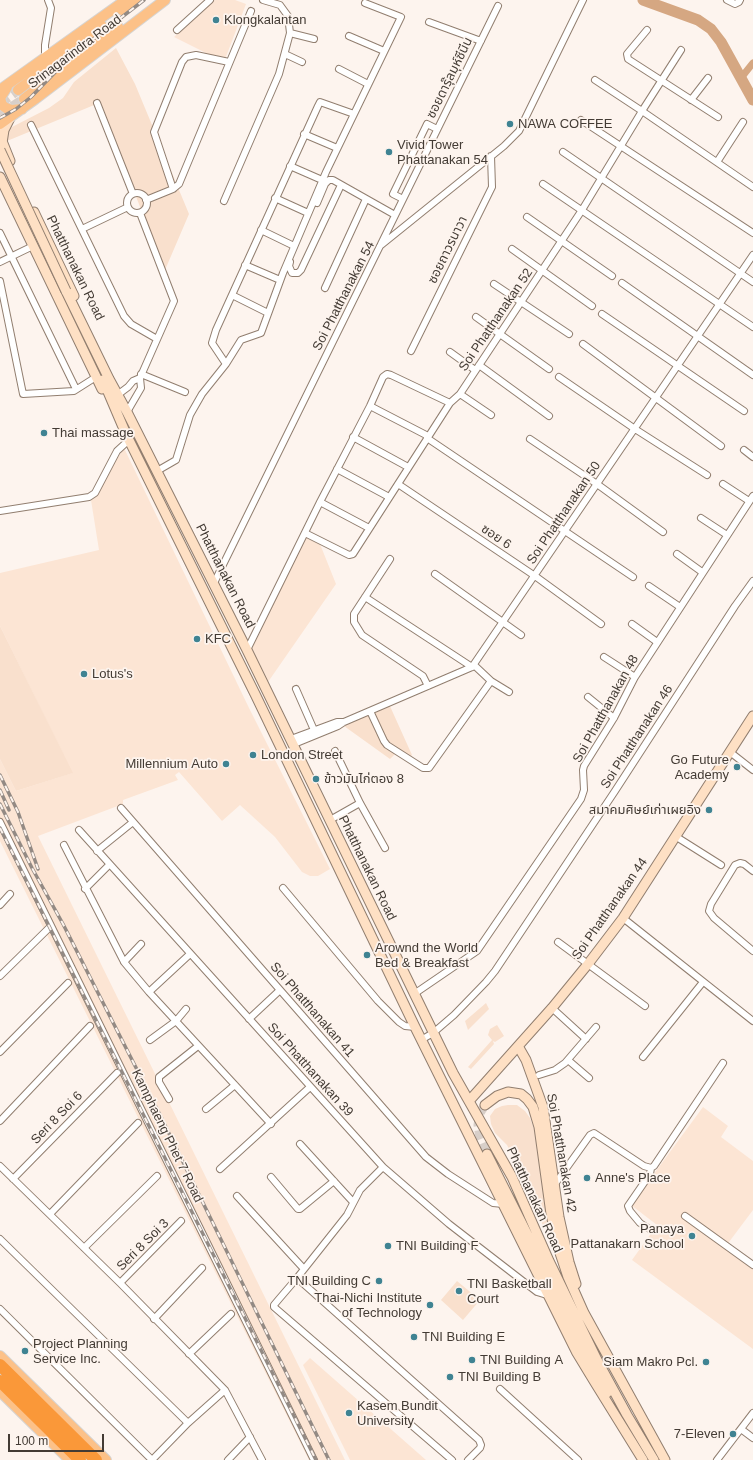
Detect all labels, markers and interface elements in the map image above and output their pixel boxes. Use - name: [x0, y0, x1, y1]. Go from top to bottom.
- street label: Srinagarindra Road: [25, 12, 125, 92]
- place label: Klongkalantan: [224, 12, 306, 28]
- marker: Klongkalantan: [211, 15, 221, 25]
- street label: ซอยดารุ๊ลมุห์ซีนีน: [424, 35, 476, 121]
- place label: NAWA COFFEE: [518, 116, 612, 132]
- marker: NAWA COFFEE: [505, 119, 515, 129]
- place label: Vivid Tower Phattanakan 54: [397, 137, 488, 168]
- marker: Vivid Tower Phattanakan 54: [384, 147, 394, 157]
- street label: Phatthanakan Road: [43, 213, 107, 323]
- street label: ซอยถาวรนาวา: [425, 214, 471, 286]
- street label: Soi Phatthanakan 54: [310, 239, 378, 353]
- street label: Soi Phatthanakan 52: [456, 266, 536, 374]
- place label: Thai massage: [52, 425, 134, 441]
- marker: Thai massage: [39, 428, 49, 438]
- street label: Soi Phatthanakan 50: [524, 459, 604, 567]
- street label: Phatthanakan Road: [192, 521, 258, 631]
- street label: ซอย 6: [478, 521, 514, 553]
- place label: KFC: [205, 631, 231, 647]
- marker: KFC: [192, 634, 202, 644]
- street label: Soi Phatthanakan 48: [570, 652, 642, 766]
- place label: Lotus's: [92, 666, 133, 682]
- marker: Lotus's: [79, 669, 89, 679]
- street label: Soi Phatthanakan 46: [598, 682, 676, 792]
- place label: London Street: [261, 747, 343, 763]
- marker: London Street: [248, 750, 258, 760]
- place label: Go Future Academy: [670, 752, 729, 783]
- place label: Millennium Auto: [126, 756, 218, 772]
- marker: Millennium Auto: [221, 759, 231, 769]
- marker: Go Future Academy: [732, 762, 742, 772]
- place label: ข้าวมันไก่ตอง 8: [324, 771, 404, 787]
- marker: ข้าวมันไก่ตอง 8: [311, 774, 321, 784]
- place label: สมาคมศิษย์เก่าเผยอิง: [589, 802, 701, 818]
- marker: สมาคมศิษย์เก่าเผยอิง: [704, 805, 714, 815]
- street label: Phatthanakan Road: [335, 813, 399, 923]
- street label: Soi Phatthanakan 44: [569, 855, 651, 963]
- place label: Arownd the World Bed & Breakfast: [375, 940, 478, 971]
- marker: Arownd the World Bed & Breakfast: [362, 950, 372, 960]
- street label: Soi Phatthanakan 41: [267, 959, 357, 1061]
- street label: Soi Phatthanakan 39: [264, 1020, 356, 1120]
- street label: Kamphaeng Phet 7 Road: [128, 1067, 206, 1205]
- street label: Seri 8 Soi 6: [28, 1088, 86, 1148]
- street label: Soi Phatthanakan 42: [543, 1092, 579, 1214]
- street label: Phatthanakan Road: [503, 1145, 565, 1255]
- place label: Anne's Place: [595, 1170, 670, 1186]
- marker: Anne's Place: [582, 1173, 592, 1183]
- street label: Seri 8 Soi 3: [114, 1216, 172, 1274]
- place label: Panaya Pattanakarn School: [571, 1221, 684, 1252]
- marker: Panaya Pattanakarn School: [687, 1231, 697, 1241]
- place label: TNI Building F: [396, 1238, 478, 1254]
- marker: TNI Building F: [383, 1241, 393, 1251]
- place label: TNI Building C: [287, 1273, 371, 1289]
- marker: TNI Building C: [374, 1276, 384, 1286]
- place label: TNI Basketball Court: [467, 1276, 552, 1307]
- marker: TNI Basketball Court: [454, 1286, 464, 1296]
- place label: Thai-Nichi Institute of Technology: [314, 1290, 422, 1321]
- marker: Thai-Nichi Institute of Technology: [425, 1300, 435, 1310]
- place label: TNI Building E: [422, 1329, 505, 1345]
- marker: TNI Building E: [409, 1332, 419, 1342]
- place label: Project Planning Service Inc.: [33, 1336, 128, 1367]
- marker: Project Planning Service Inc.: [20, 1346, 30, 1356]
- place label: TNI Building A: [480, 1352, 563, 1368]
- place label: Siam Makro Pcl.: [603, 1354, 698, 1370]
- marker: TNI Building A: [467, 1355, 477, 1365]
- marker: Siam Makro Pcl.: [701, 1357, 711, 1367]
- place label: TNI Building B: [458, 1369, 541, 1385]
- marker: TNI Building B: [445, 1372, 455, 1382]
- place label: Kasem Bundit University: [357, 1398, 438, 1429]
- marker: Kasem Bundit University: [344, 1408, 354, 1418]
- scale bar: [10, 1426, 106, 1452]
- place label: 7-Eleven: [674, 1426, 725, 1442]
- marker: 7-Eleven: [728, 1429, 738, 1439]
- text: 100 m: [15, 1434, 48, 1448]

